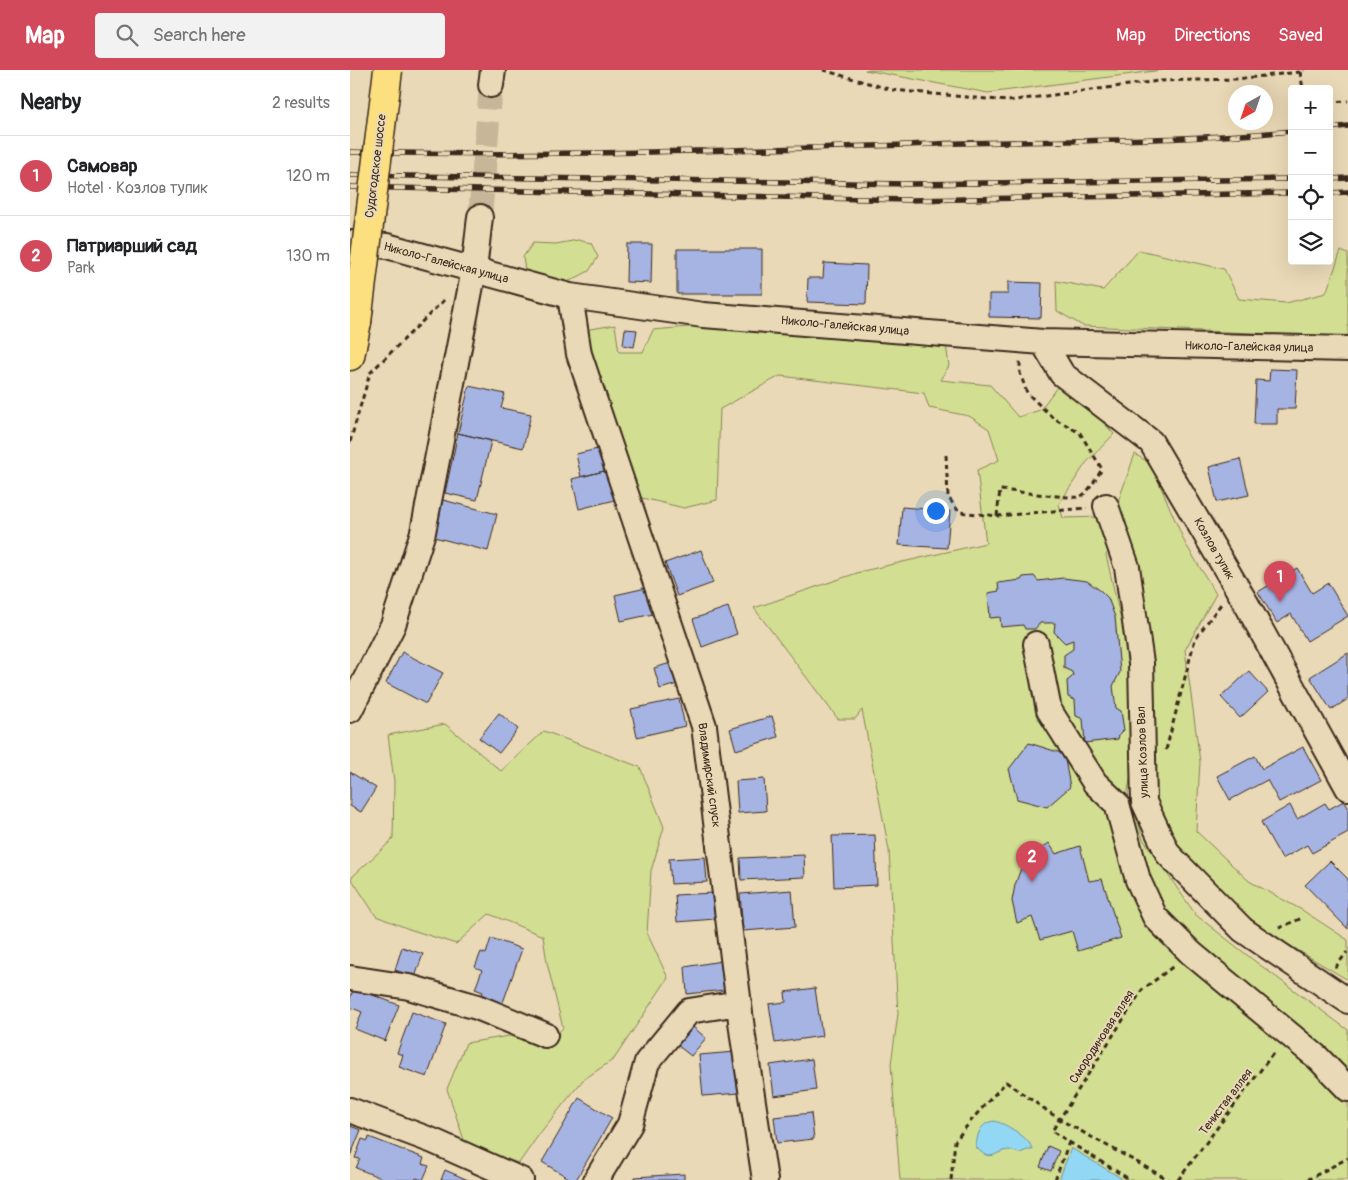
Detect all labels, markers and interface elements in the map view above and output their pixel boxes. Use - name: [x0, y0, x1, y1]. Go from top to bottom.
- search box: [95, 13, 445, 58]
- text: Map: [25, 21, 65, 50]
- icon: search: [113, 21, 141, 49]
- text: Search here: [153, 23, 246, 47]
- text: Map: [1116, 24, 1146, 47]
- text: Directions: [1174, 24, 1250, 47]
- text: Saved: [1278, 24, 1323, 47]
- north arrow: [1228, 85, 1273, 130]
- map controls: [1288, 85, 1333, 265]
- button: +: [1288, 85, 1333, 130]
- text: Nearby: [20, 89, 81, 116]
- text: 2 results: [272, 93, 330, 113]
- street label: Судогодское шоссе: [362, 113, 390, 219]
- button: −: [1288, 130, 1333, 175]
- text: Самовар: [67, 154, 137, 178]
- text: 1: [33, 166, 39, 186]
- text: 120 m: [286, 166, 330, 186]
- button: locate: [1288, 175, 1333, 220]
- text: Hotel · Козлов тупик: [67, 178, 208, 198]
- button: layers: [1288, 220, 1333, 265]
- text: Патриарший сад: [67, 234, 197, 258]
- street label: Николо-Галейская улица: [382, 239, 511, 287]
- text: 2: [32, 246, 40, 266]
- text: 130 m: [286, 246, 330, 266]
- text: Park: [67, 258, 95, 278]
- street label: Николо-Галейская улица: [780, 313, 910, 339]
- street label: Николо-Галейская улица: [1185, 338, 1314, 356]
- your location: [923, 498, 949, 524]
- street label: Козлов тупик: [1190, 515, 1238, 583]
- pin: 1: [1264, 561, 1296, 602]
- street label: улица Козлов Вал: [1134, 706, 1152, 799]
- street label: Владимирский спуск: [694, 722, 724, 828]
- pin: 2: [1016, 841, 1048, 882]
- street label: Смородиновая аллея: [1066, 987, 1138, 1087]
- street label: Тенистая аллея: [1196, 1066, 1256, 1138]

